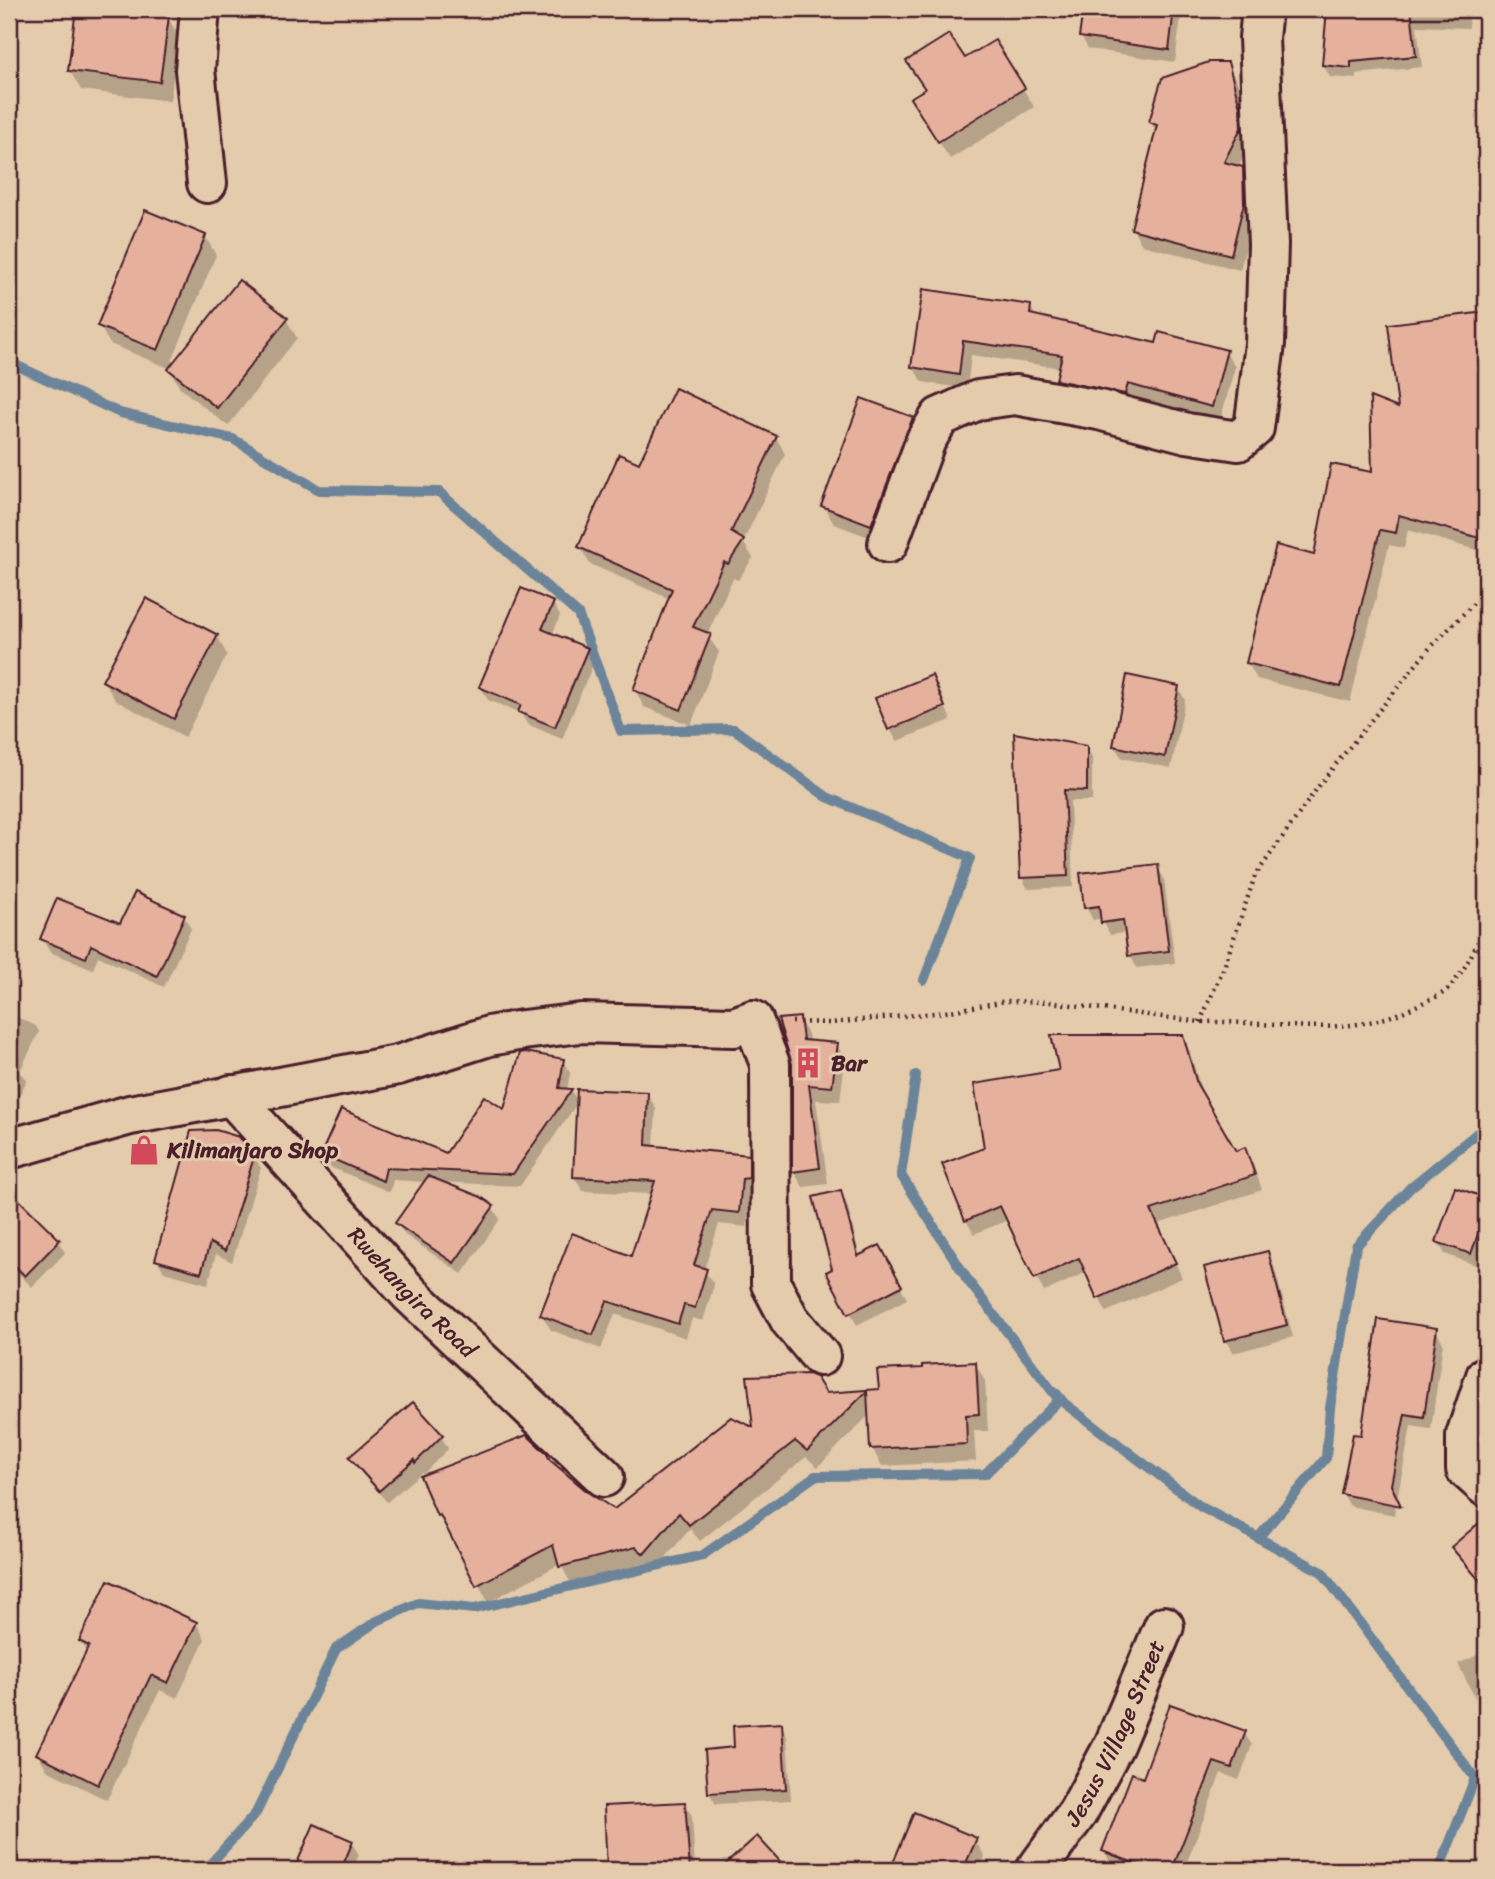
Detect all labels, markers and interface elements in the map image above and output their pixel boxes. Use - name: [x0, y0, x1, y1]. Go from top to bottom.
- place label: Bar: [831, 1043, 869, 1084]
- building icon: Bar: [791, 1046, 825, 1080]
- place label: Kilimanjaro Shop: [166, 1130, 339, 1171]
- shop icon: Kilimanjaro Shop: [127, 1133, 161, 1167]
- street label: Rwehangira Road: [337, 1217, 488, 1369]
- street label: Jesus Village Street: [1053, 1633, 1176, 1836]

